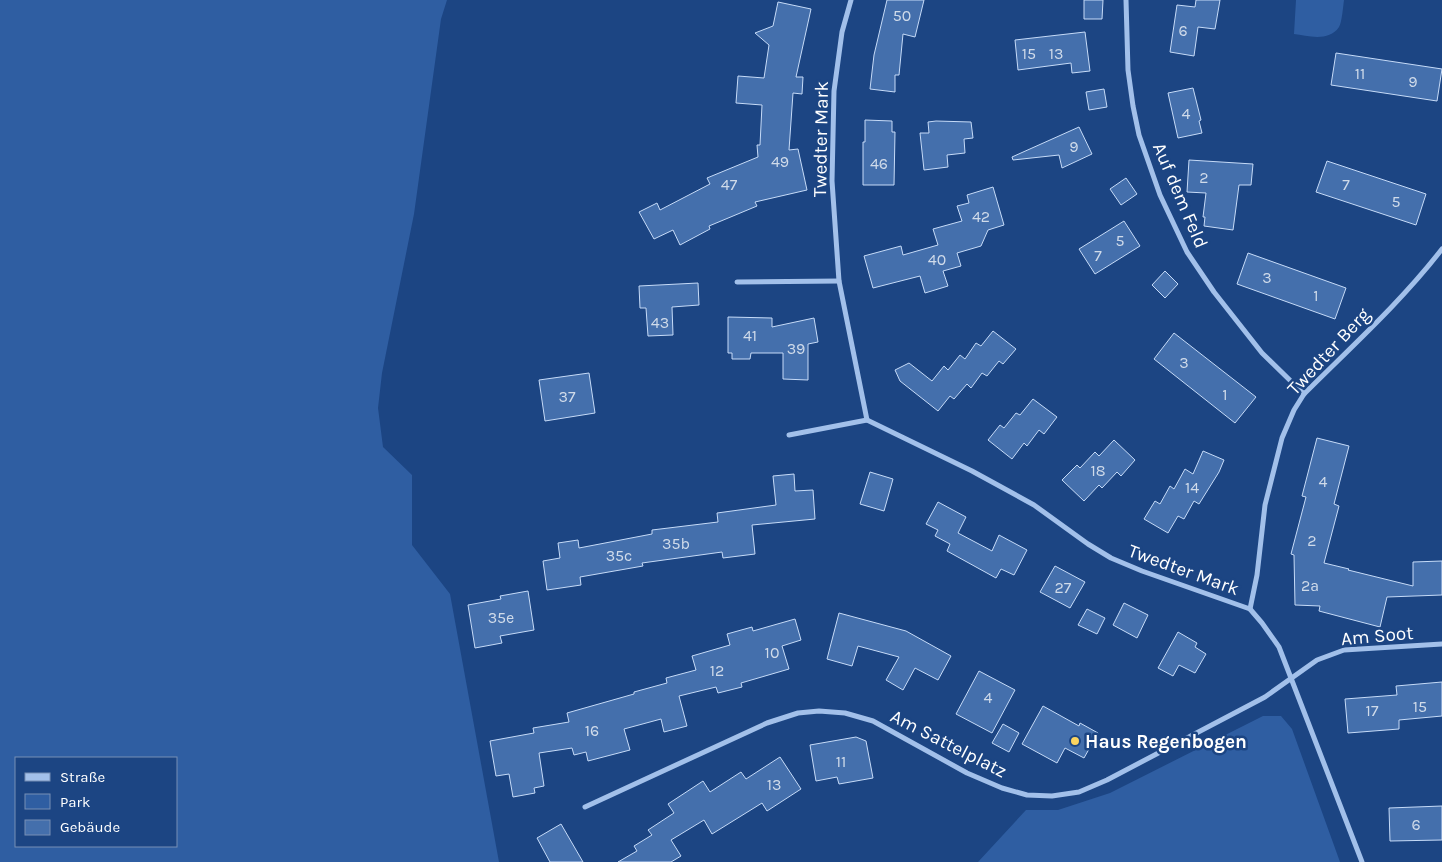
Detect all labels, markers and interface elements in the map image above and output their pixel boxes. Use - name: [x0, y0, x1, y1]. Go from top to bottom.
- house number: 50: [893, 6, 911, 25]
- house number: 6: [1178, 21, 1188, 40]
- house number: 15: [1022, 44, 1036, 63]
- house number: 13: [1049, 44, 1063, 63]
- house number: 11: [1355, 64, 1365, 83]
- house number: 9: [1408, 72, 1418, 91]
- street label: Twedter Mark: [809, 80, 833, 197]
- house number: 4: [1182, 104, 1191, 123]
- house number: 9: [1069, 137, 1079, 156]
- street label: Auf dem Feld: [1148, 139, 1212, 251]
- house number: 49: [771, 152, 789, 171]
- house number: 46: [870, 154, 888, 173]
- house number: 2: [1199, 168, 1209, 187]
- house number: 47: [721, 175, 738, 194]
- house number: 7: [1342, 175, 1350, 194]
- house number: 5: [1391, 192, 1401, 211]
- house number: 42: [972, 207, 990, 226]
- house number: 5: [1115, 231, 1125, 250]
- house number: 7: [1094, 246, 1102, 265]
- house number: 40: [928, 250, 946, 269]
- house number: 3: [1262, 268, 1272, 287]
- house number: 1: [1313, 286, 1319, 305]
- street label: Twedter Berg: [1283, 303, 1375, 400]
- house number: 43: [651, 313, 669, 332]
- house number: 41: [743, 326, 757, 345]
- house number: 39: [787, 339, 805, 358]
- house number: 3: [1179, 353, 1189, 372]
- house number: 1: [1222, 385, 1228, 404]
- house number: 37: [559, 387, 576, 406]
- house number: 18: [1090, 461, 1106, 480]
- house number: 4: [1319, 472, 1328, 491]
- house number: 14: [1185, 478, 1199, 497]
- house number: 2: [1307, 531, 1317, 550]
- house number: 35b: [662, 534, 690, 553]
- street label: Twedter Mark: [1125, 540, 1242, 600]
- house number: 35c: [606, 546, 632, 565]
- house number: 2a: [1301, 576, 1319, 595]
- house number: 27: [1055, 578, 1072, 597]
- house number: 35e: [488, 608, 514, 627]
- street label: Am Soot: [1340, 622, 1414, 650]
- house number: 10: [765, 643, 779, 662]
- house number: 12: [710, 661, 724, 680]
- house number: 4: [984, 688, 993, 707]
- house number: 15: [1413, 697, 1427, 716]
- house number: 17: [1366, 701, 1379, 720]
- street label: Am Sattelplatz: [887, 705, 1010, 783]
- house number: 16: [585, 721, 599, 740]
- place label: Haus Regenbogen: [1085, 731, 1247, 753]
- marker: Haus Regenbogen: [1069, 735, 1081, 747]
- house number: 11: [836, 752, 846, 771]
- legend: [15, 757, 178, 847]
- text: Straße: [60, 768, 105, 786]
- house number: 13: [767, 775, 781, 794]
- text: Park: [60, 793, 90, 811]
- house number: 6: [1411, 815, 1421, 834]
- text: Gebäude: [60, 818, 120, 836]

